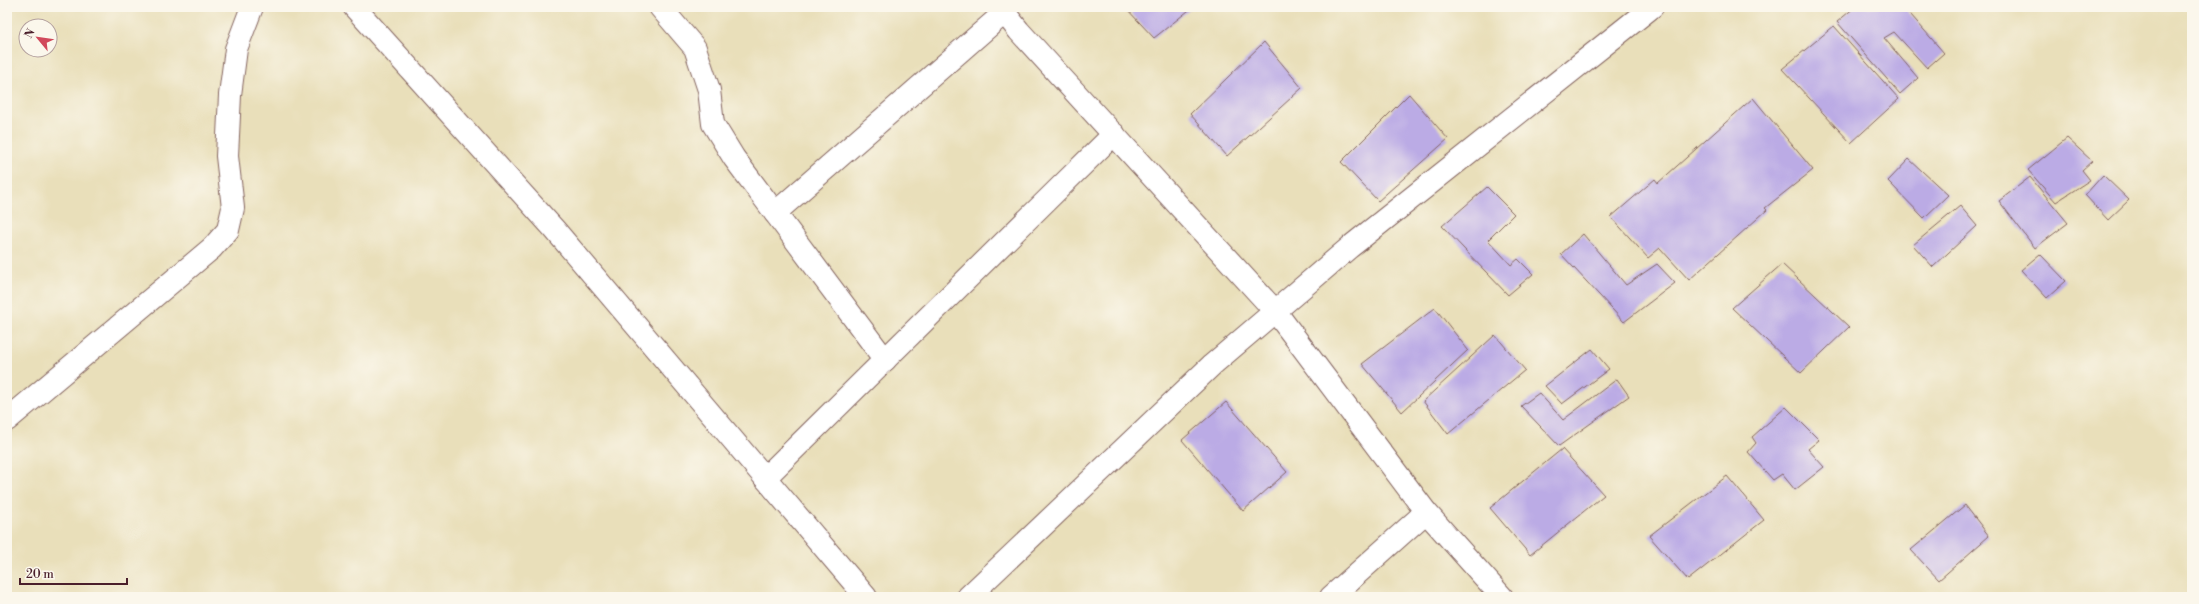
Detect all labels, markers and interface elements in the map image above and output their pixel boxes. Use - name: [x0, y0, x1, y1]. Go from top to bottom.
- north arrow: [18, 18, 58, 58]
- text: N: [22, 26, 39, 41]
- scale bar: [20, 560, 127, 586]
- text: 20 m: [26, 567, 54, 582]

